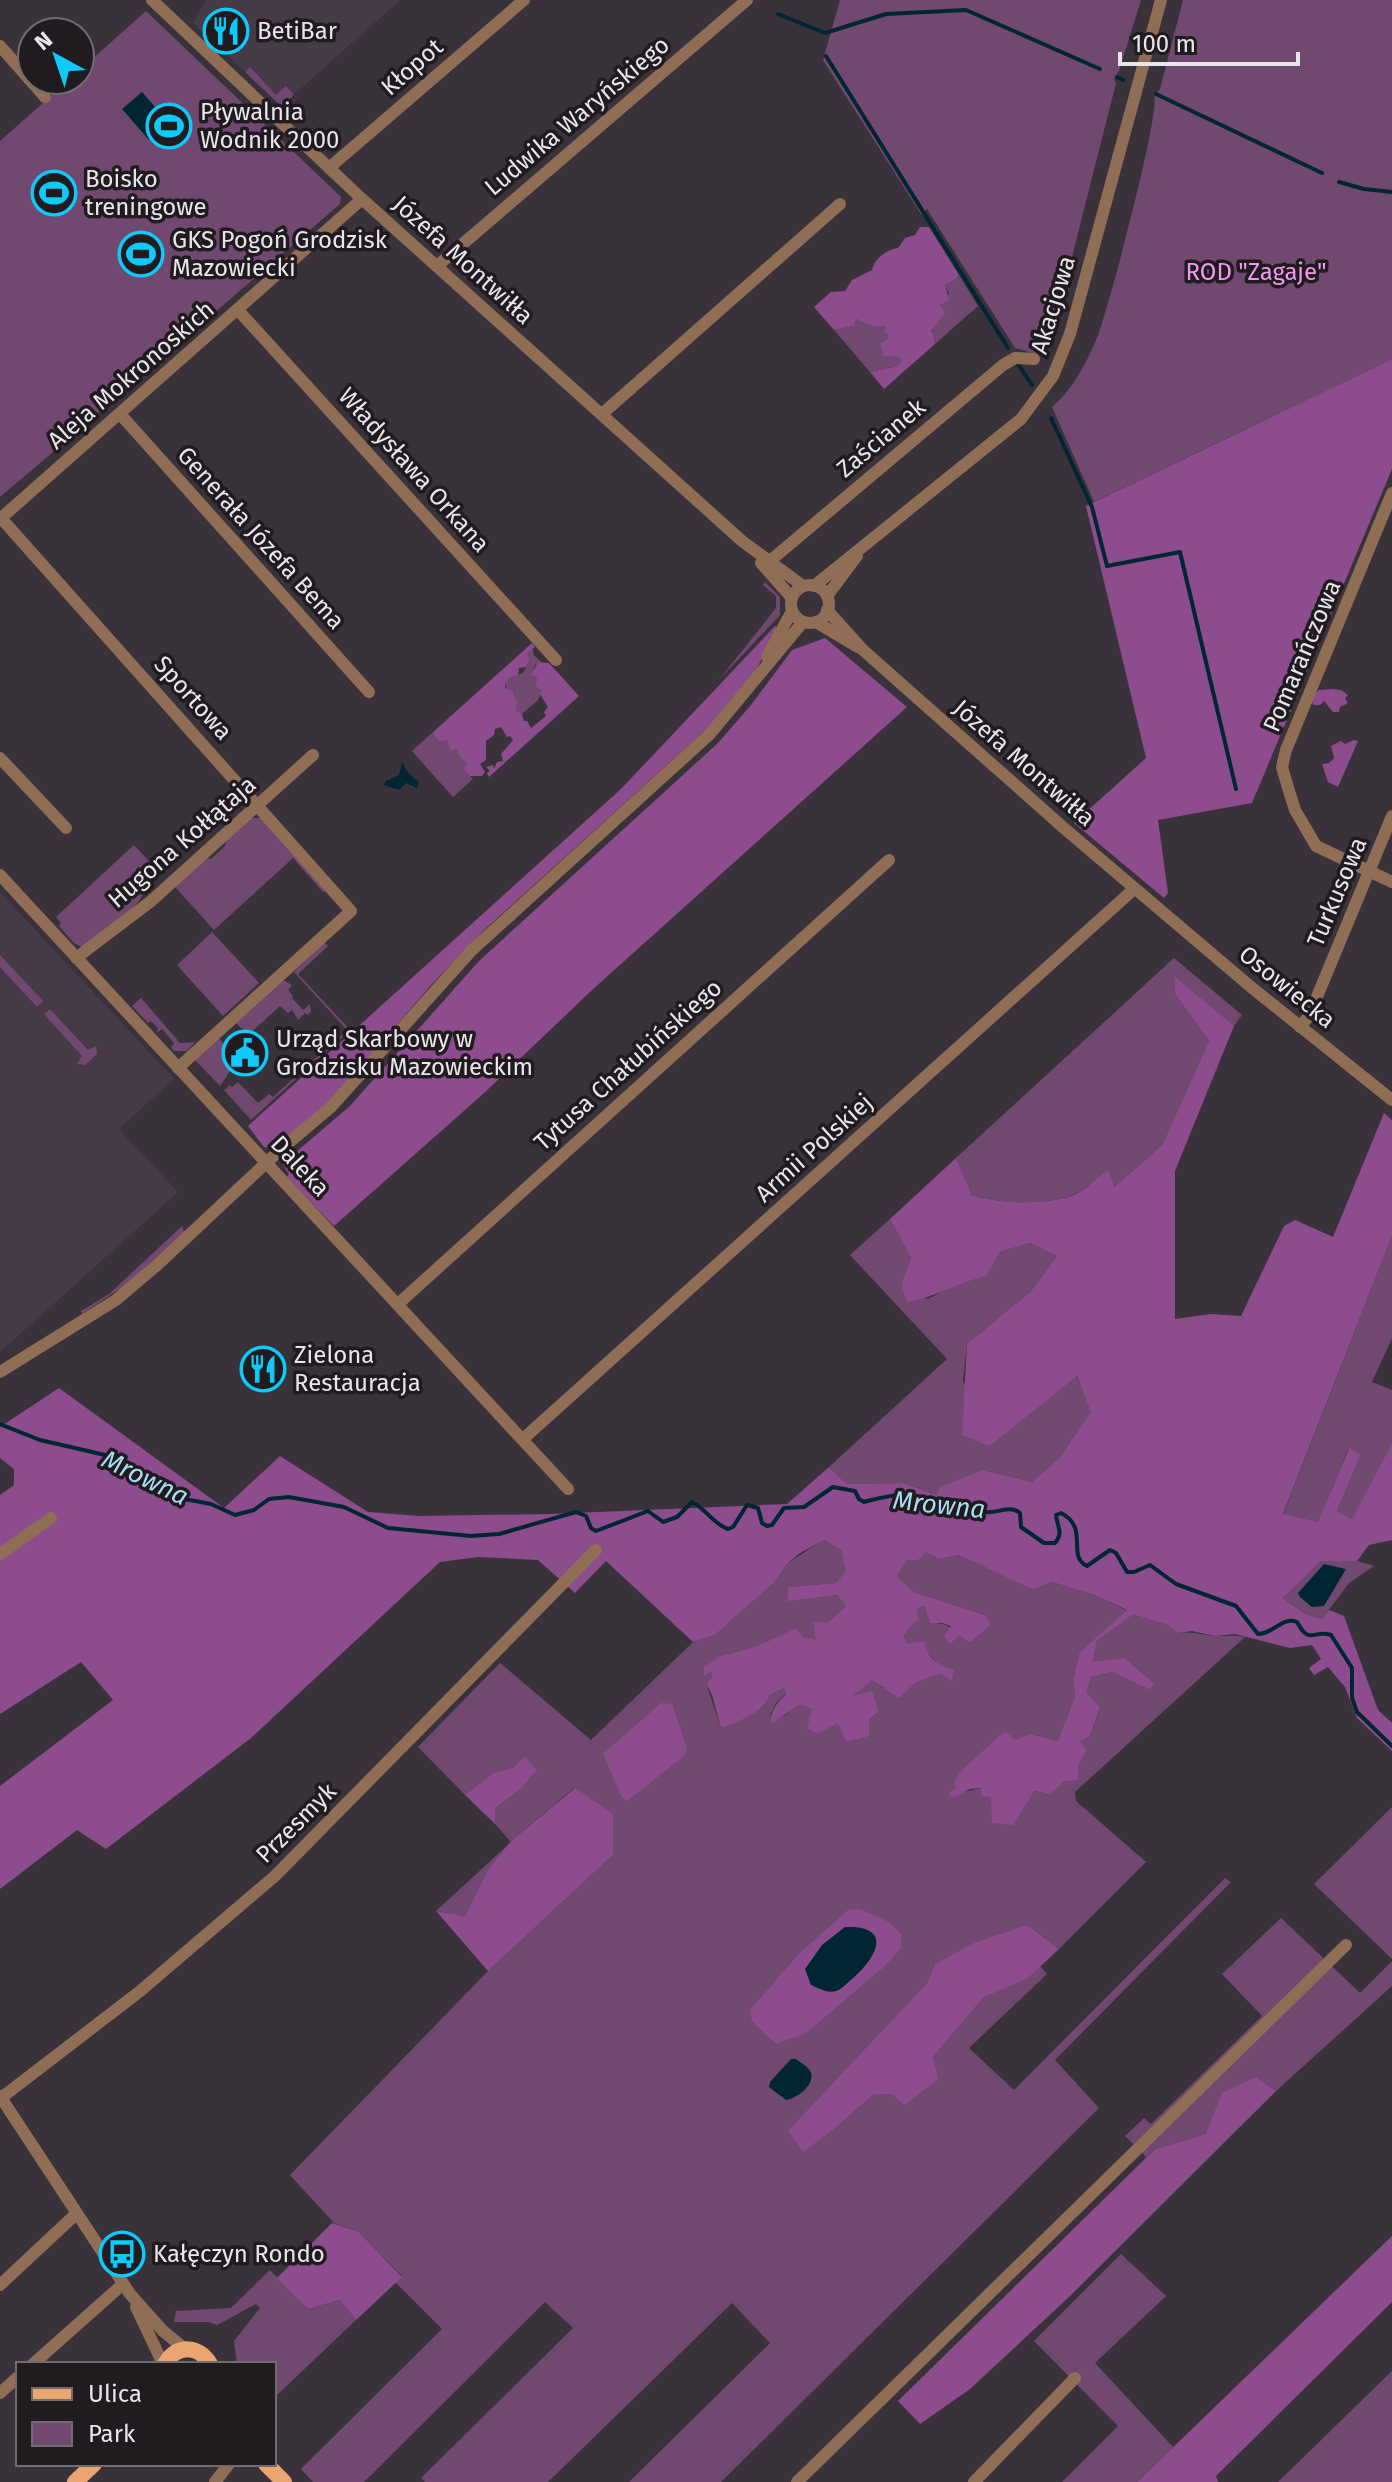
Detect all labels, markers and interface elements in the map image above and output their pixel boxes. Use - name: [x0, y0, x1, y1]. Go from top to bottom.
- restaurant icon: BetiBar: [202, 7, 250, 55]
- north arrow: [16, 16, 96, 96]
- scale bar: [1120, 16, 1298, 66]
- place label: BetiBar: [257, 17, 338, 45]
- text: N: [29, 26, 58, 56]
- text: 100 m: [1132, 30, 1196, 58]
- street label: Ludwika Waryńskiego: [479, 31, 675, 201]
- street label: Kłopot: [376, 33, 449, 101]
- place label: Pływalnia Wodnik 2000: [200, 98, 340, 154]
- sports icon: Pływalnia Wodnik 2000: [145, 102, 193, 150]
- place label: Boisko treningowe: [85, 165, 207, 221]
- sports icon: Boisko treningowe: [30, 169, 78, 217]
- street label: Józefa Montwiłła: [387, 190, 539, 330]
- place label: GKS Pogoń Grodzisk Mazowiecki: [172, 226, 388, 282]
- sports icon: GKS Pogoń Grodzisk Mazowiecki: [117, 230, 165, 278]
- street label: Akacjowa: [1025, 253, 1081, 357]
- park label: ROD "Zagaje": [1185, 258, 1327, 286]
- street label: Aleja Mokronoskich: [42, 295, 220, 455]
- street label: Władysława Orkana: [333, 382, 495, 558]
- street label: Zaścianek: [831, 392, 931, 483]
- street label: Generała Józefa Bema: [172, 441, 350, 635]
- street label: Pomarańczowa: [1257, 576, 1347, 736]
- street label: Sportowa: [148, 650, 238, 746]
- street label: Józefa Montwiłła: [947, 694, 1101, 832]
- street label: Hugona Kołłątaja: [103, 770, 261, 914]
- street label: Turkusowa: [1301, 833, 1373, 951]
- street label: Osowiecka: [1233, 940, 1341, 1034]
- street label: Tytusa Chałubińskiego: [529, 974, 727, 1156]
- place label: Urząd Skarbowy w Grodzisku Mazowieckim: [276, 1025, 533, 1081]
- public building icon: Urząd Skarbowy w Grodzisku Mazowieckim: [221, 1029, 269, 1077]
- street label: Armii Polskiej: [750, 1088, 878, 1208]
- street label: Daleka: [265, 1130, 335, 1202]
- place label: Zielona Restauracja: [294, 1341, 421, 1397]
- restaurant icon: Zielona Restauracja: [239, 1345, 287, 1393]
- water label: Mrowna: [97, 1444, 193, 1512]
- water label: Mrowna: [891, 1485, 987, 1525]
- street label: Przesmyk: [250, 1777, 342, 1869]
- bus stop icon: Kałęczyn Rondo: [98, 2230, 146, 2278]
- place label: Kałęczyn Rondo: [153, 2240, 325, 2268]
- legend: [16, 2362, 276, 2466]
- text: Ulica: [88, 2380, 142, 2408]
- text: Park: [88, 2420, 136, 2448]

